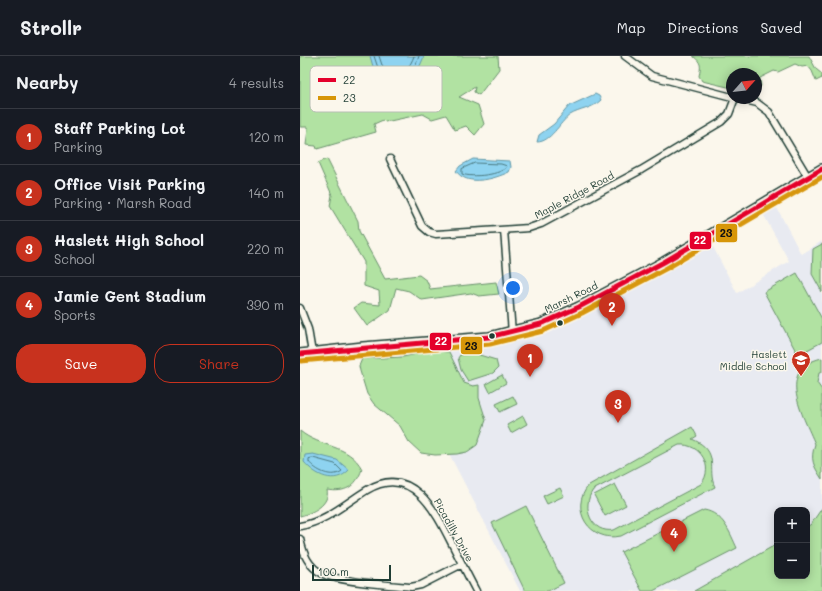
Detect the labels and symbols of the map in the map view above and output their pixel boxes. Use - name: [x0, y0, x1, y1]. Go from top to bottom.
- legend: [310, 66, 442, 112]
- north arrow: [726, 68, 762, 104]
- text: 22: [343, 72, 355, 87]
- text: 23: [343, 90, 356, 105]
- street label: Maple Ridge Road: [532, 168, 616, 222]
- line badge: 23: [715, 223, 738, 243]
- text: 23: [720, 225, 733, 240]
- line badge: 22: [689, 231, 712, 250]
- text: 22: [694, 232, 706, 247]
- your location: [503, 278, 523, 298]
- street label: Marsh Road: [542, 278, 600, 316]
- pin: 2: [599, 293, 625, 326]
- unlabelled marker: [555, 318, 565, 328]
- unlabelled marker: [487, 331, 497, 341]
- line badge: 22: [429, 332, 452, 351]
- text: 22: [435, 333, 447, 348]
- line badge: 23: [460, 336, 483, 355]
- text: 23: [465, 338, 478, 353]
- pin: 1: [517, 344, 543, 377]
- place label: Haslett Middle School: [720, 347, 787, 373]
- school or university icon: Haslett Middle School: [790, 349, 812, 377]
- pin: 3: [605, 390, 631, 423]
- street label: Picadilly Drive: [431, 496, 477, 564]
- pin: 4: [661, 519, 687, 552]
- scale bar: [312, 563, 391, 582]

